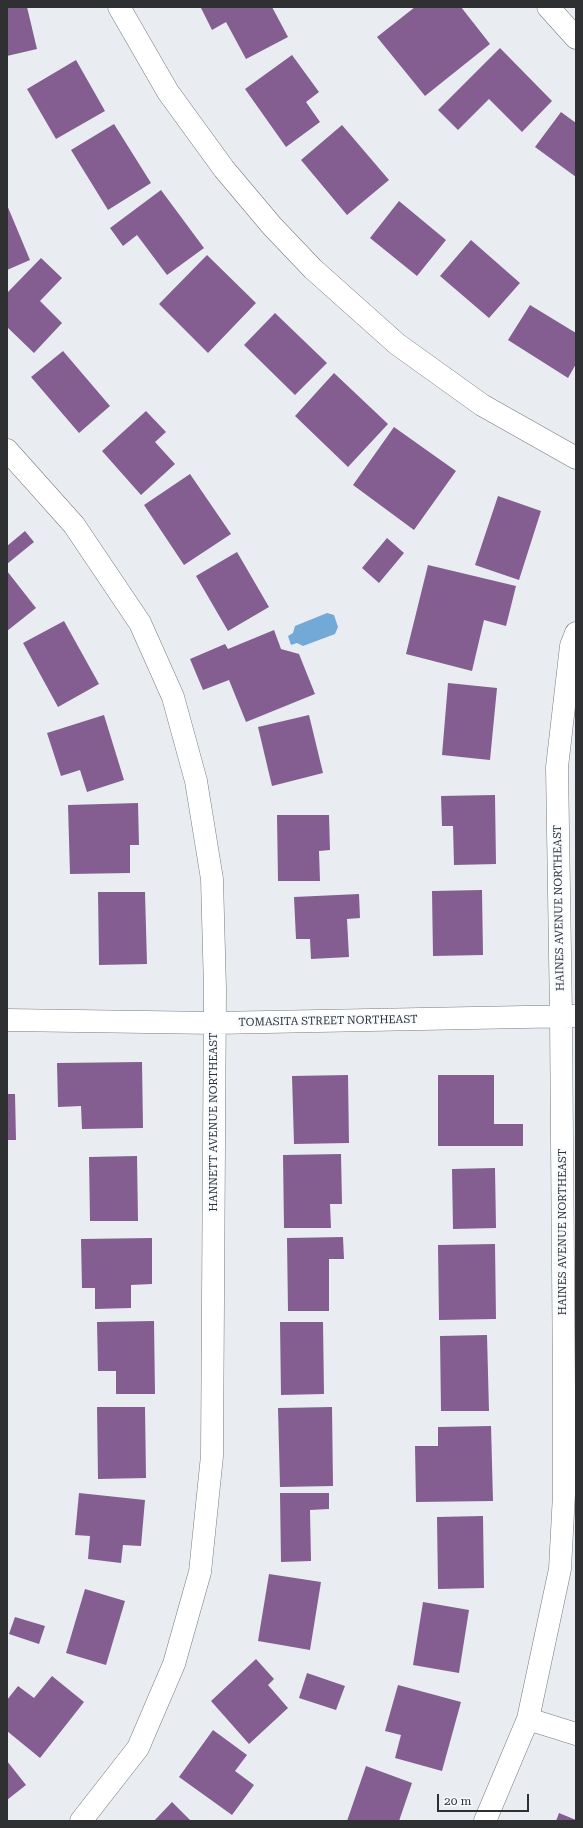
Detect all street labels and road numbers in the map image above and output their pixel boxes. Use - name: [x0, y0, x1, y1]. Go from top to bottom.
- street label: HAINES AVENUE NORTHEAST: [551, 825, 567, 991]
- street label: TOMASITA STREET NORTHEAST: [238, 1013, 418, 1029]
- street label: HANNETT AVENUE NORTHEAST: [207, 1033, 221, 1211]
- street label: HAINES AVENUE NORTHEAST: [556, 1149, 570, 1315]

